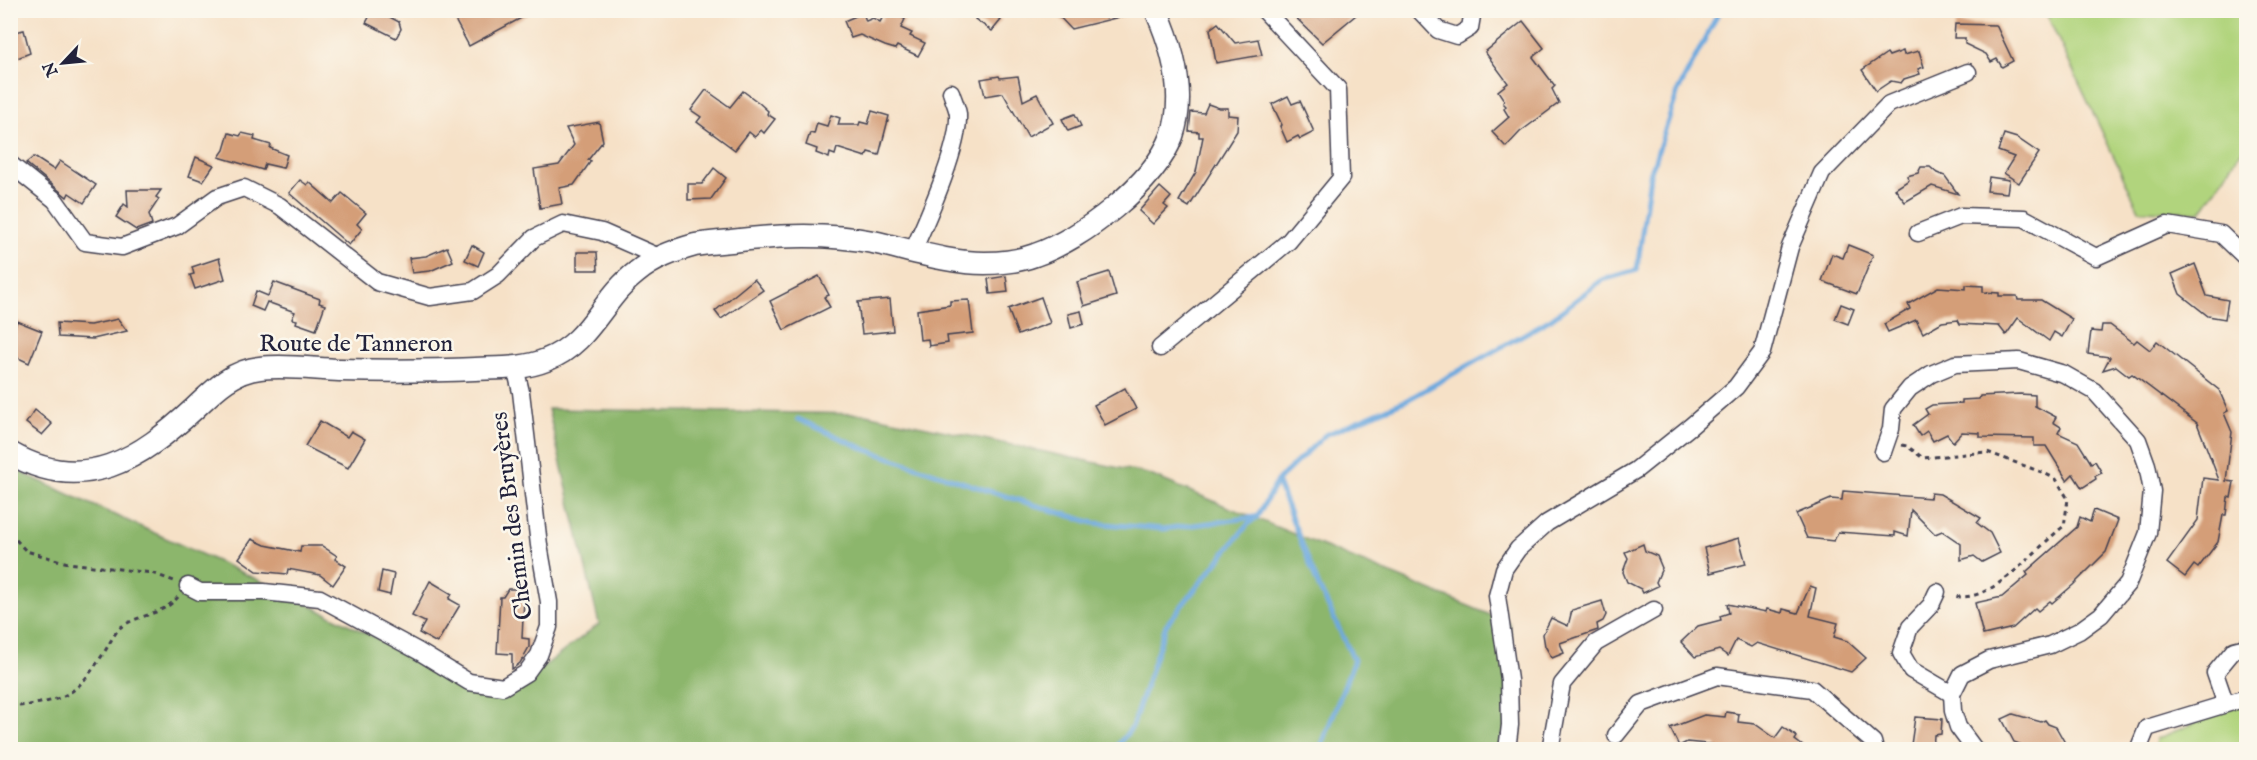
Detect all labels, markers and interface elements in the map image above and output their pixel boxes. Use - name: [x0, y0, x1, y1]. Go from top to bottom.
- north arrow: [33, 33, 93, 93]
- text: N: [39, 58, 64, 80]
- street label: Route de Tanneron: [259, 329, 453, 360]
- street label: Chemin des Bruyères: [484, 410, 541, 622]

